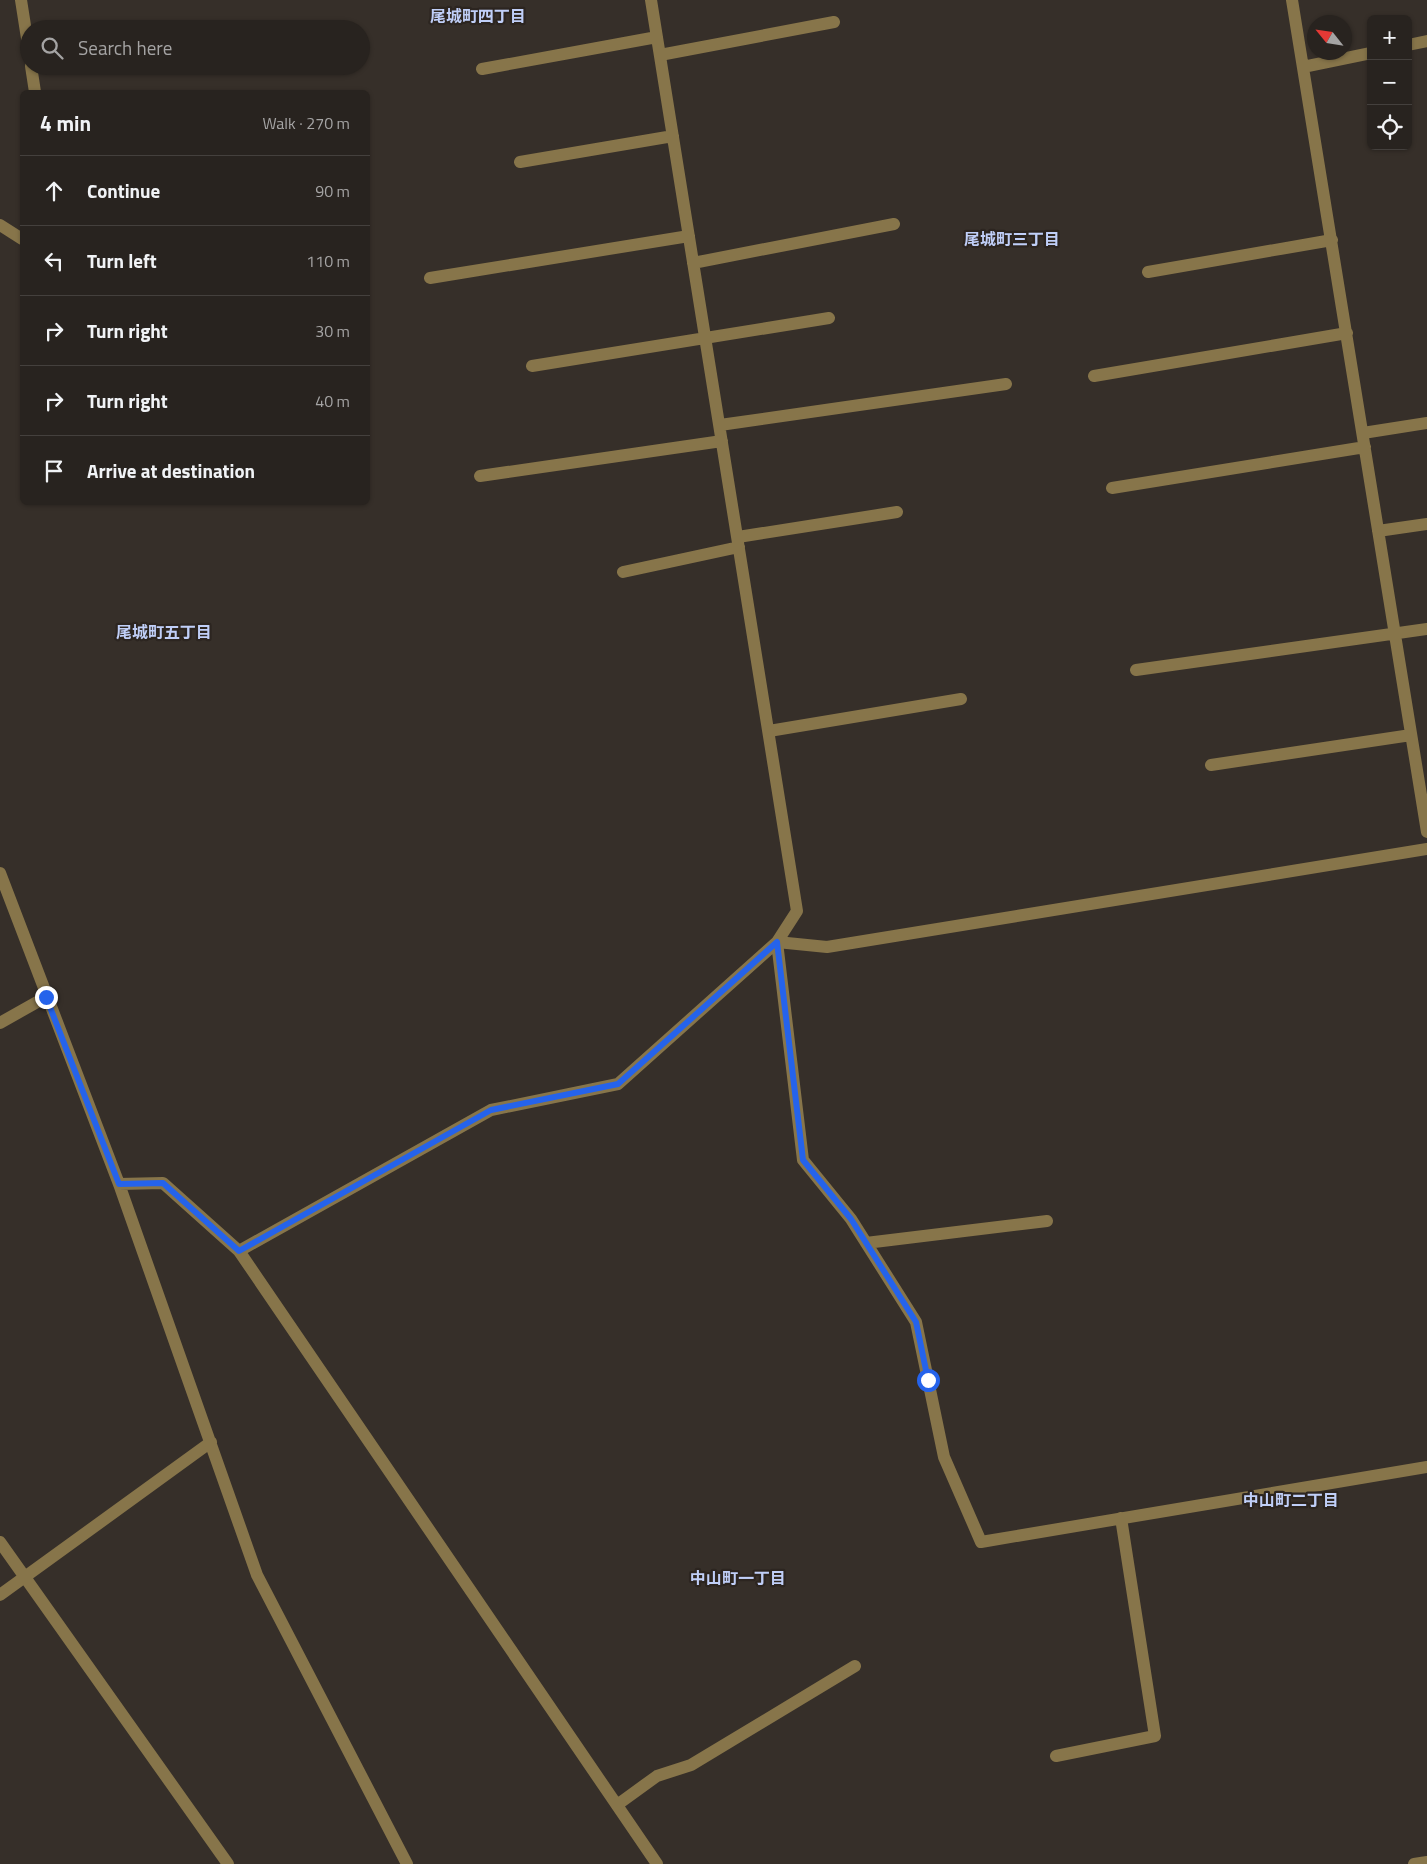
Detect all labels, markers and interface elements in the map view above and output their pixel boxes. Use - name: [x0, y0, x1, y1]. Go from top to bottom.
- district label: 尾城町四丁目: [430, 4, 526, 28]
- north arrow: [1307, 15, 1352, 60]
- map controls: [1367, 15, 1412, 150]
- button: +: [1367, 15, 1412, 60]
- search box: [20, 20, 370, 75]
- text: Search here: [78, 33, 172, 62]
- icon: search: [38, 34, 66, 62]
- button: −: [1367, 60, 1412, 105]
- button: locate: [1367, 105, 1412, 150]
- text: 4 min: [40, 107, 91, 139]
- text: Walk · 270 m: [262, 111, 350, 135]
- text: Continue: [87, 176, 160, 205]
- icon: ahead: [40, 177, 68, 205]
- text: 90 m: [315, 179, 350, 203]
- district label: 尾城町三丁目: [964, 227, 1060, 251]
- text: Turn left: [87, 246, 157, 275]
- icon: left: [40, 247, 68, 275]
- text: 110 m: [306, 249, 350, 273]
- text: Turn right: [87, 316, 168, 345]
- icon: right: [40, 317, 68, 345]
- text: 30 m: [315, 319, 350, 343]
- text: Turn right: [87, 386, 168, 415]
- icon: right: [40, 387, 68, 415]
- text: 40 m: [315, 389, 350, 413]
- text: Arrive at destination: [87, 456, 255, 485]
- icon: arrive: [40, 457, 68, 485]
- district label: 尾城町五丁目: [116, 620, 212, 644]
- route end: [35, 986, 58, 1009]
- route start: [917, 1369, 940, 1392]
- district label: 中山町二丁目: [1243, 1488, 1339, 1512]
- district label: 中山町一丁目: [690, 1566, 786, 1590]

